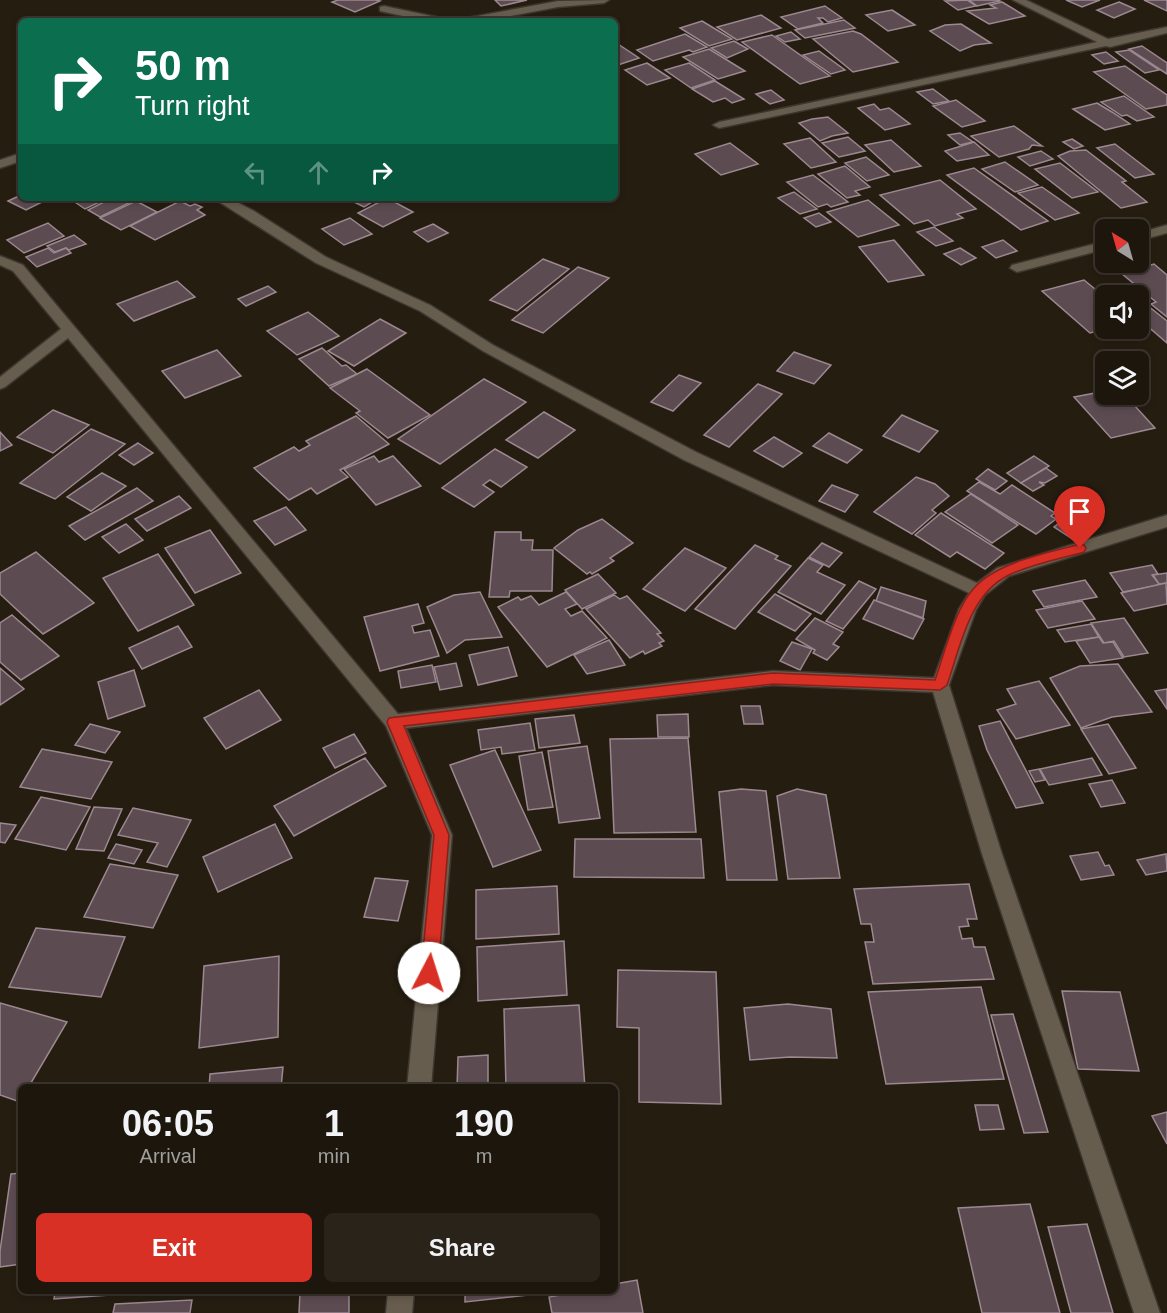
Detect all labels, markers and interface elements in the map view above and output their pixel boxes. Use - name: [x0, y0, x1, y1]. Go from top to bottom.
- icon: right: [36, 42, 114, 120]
- text: 50 m: [135, 42, 231, 89]
- text: Turn right: [135, 91, 250, 121]
- icon: left: [239, 156, 272, 189]
- icon: ahead: [302, 156, 335, 189]
- icon: right: [365, 156, 398, 189]
- north arrow: [1095, 219, 1149, 273]
- map controls: [1095, 219, 1149, 405]
- button: sound: [1095, 285, 1149, 339]
- button: layers: [1095, 351, 1149, 405]
- pin: [1054, 486, 1105, 548]
- icon: arrive: [1063, 495, 1096, 528]
- position arrow: [397, 941, 461, 1005]
- text: 06:05: [122, 1103, 214, 1144]
- text: 1: [324, 1103, 344, 1144]
- text: 190: [454, 1103, 514, 1144]
- text: Arrival: [140, 1145, 196, 1167]
- text: min: [318, 1145, 350, 1167]
- text: m: [476, 1145, 492, 1167]
- button: Exit: [36, 1213, 312, 1282]
- button: Share: [324, 1213, 600, 1282]

